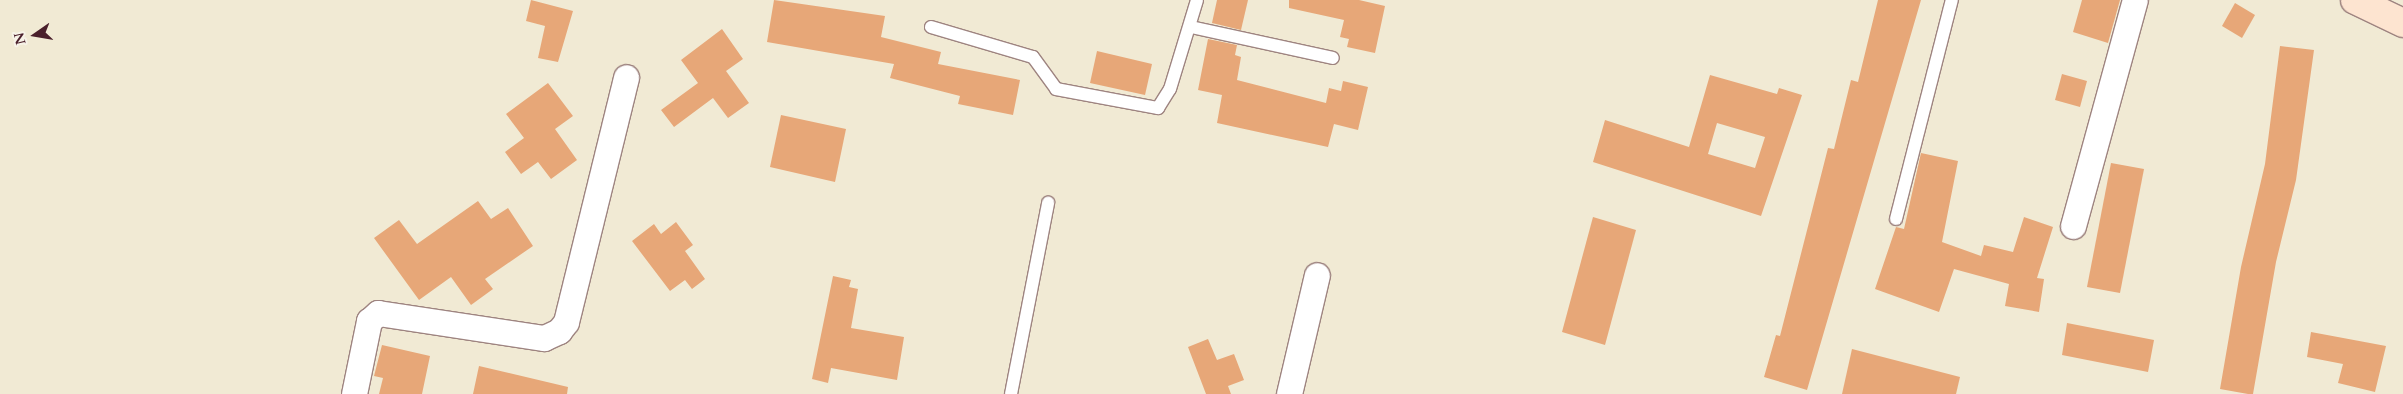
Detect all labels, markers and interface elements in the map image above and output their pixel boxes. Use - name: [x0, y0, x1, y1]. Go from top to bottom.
- north arrow: [10, 10, 60, 60]
- text: N: [9, 30, 31, 47]

